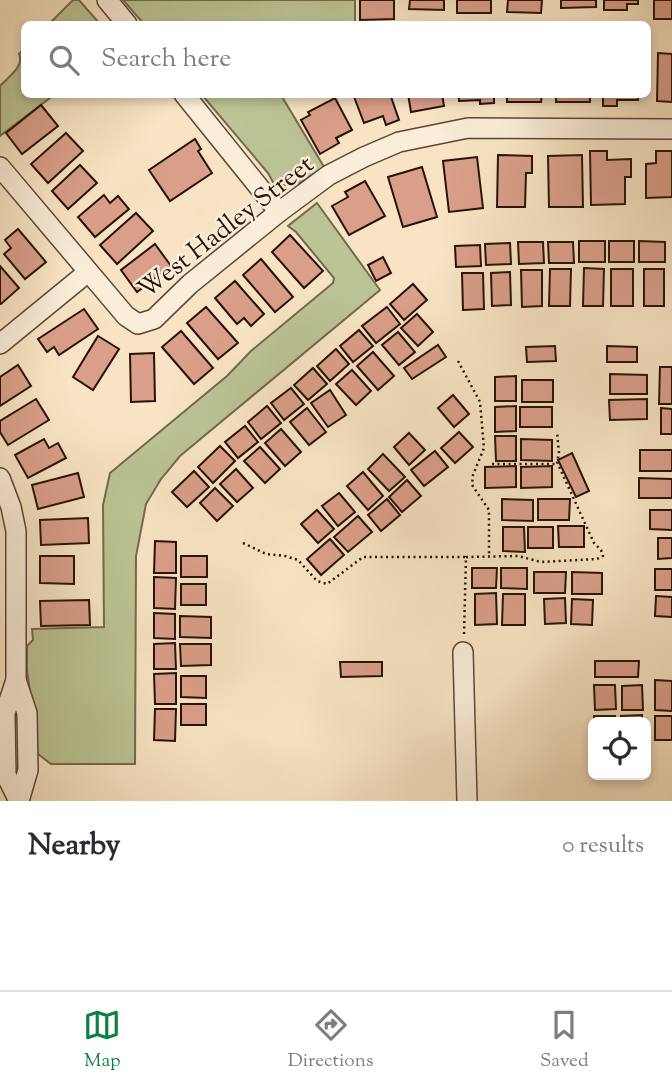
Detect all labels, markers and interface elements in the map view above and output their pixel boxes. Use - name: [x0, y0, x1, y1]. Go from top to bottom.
- search box: [21, 21, 651, 98]
- icon: search: [45, 41, 83, 79]
- text: Search here: [101, 41, 231, 78]
- street label: West Hadley Street: [131, 147, 322, 309]
- map controls: [588, 717, 651, 780]
- button: locate: [588, 717, 651, 780]
- text: Nearby: [28, 825, 120, 868]
- text: 0 results: [562, 830, 644, 863]
- tab: Map: [83, 1006, 121, 1075]
- tab: Directions: [288, 1006, 373, 1075]
- tab: Saved: [540, 1006, 589, 1075]

